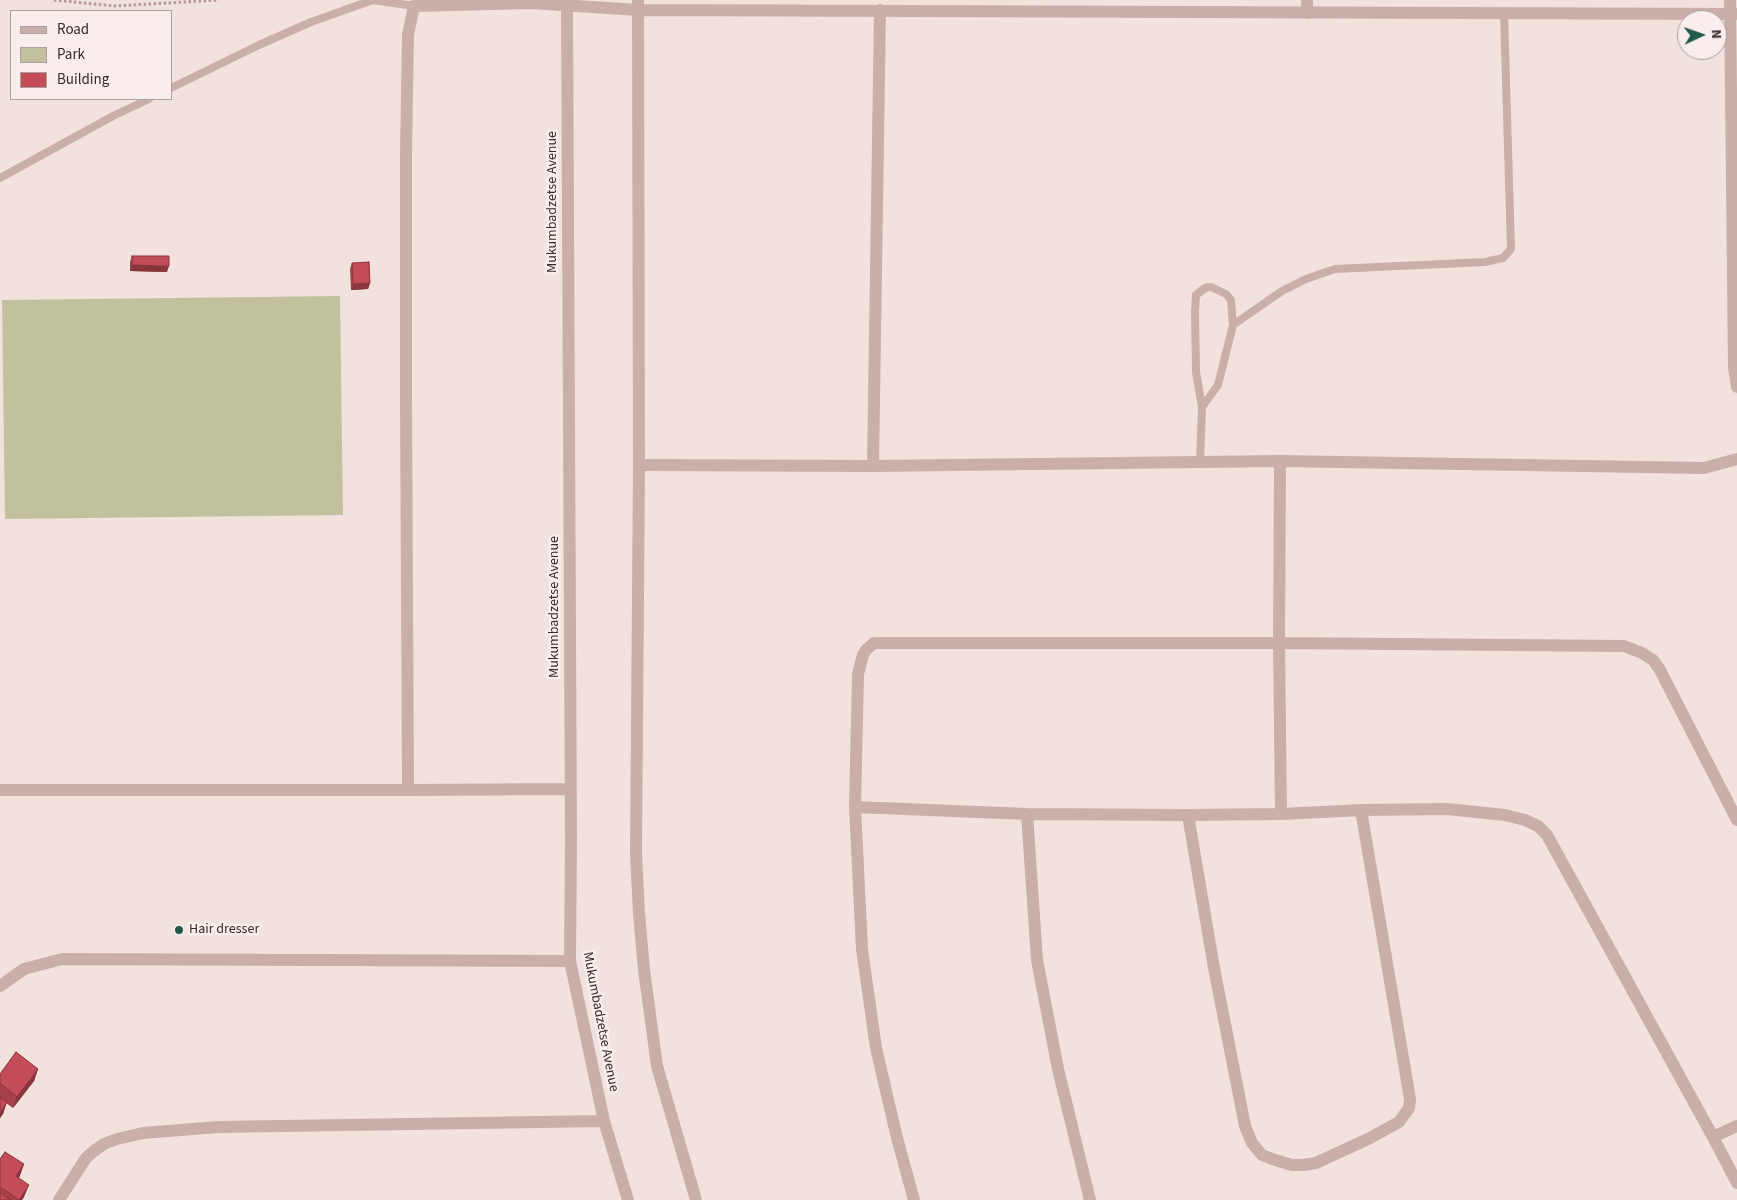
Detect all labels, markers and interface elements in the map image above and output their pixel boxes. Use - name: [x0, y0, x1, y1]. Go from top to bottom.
- legend: [10, 10, 172, 100]
- north arrow: [1677, 10, 1727, 60]
- text: Road: [57, 19, 89, 40]
- text: N: [1706, 29, 1726, 39]
- text: Park: [57, 44, 85, 65]
- text: Building: [57, 69, 109, 90]
- street label: Mukumbadzetse Avenue: [545, 131, 561, 273]
- street label: Mukumbadzetse Avenue: [547, 536, 563, 678]
- place label: Hair dresser: [189, 922, 259, 938]
- marker: Hair dresser: [173, 924, 185, 936]
- street label: Mukumbadzetse Avenue: [578, 951, 622, 1093]

